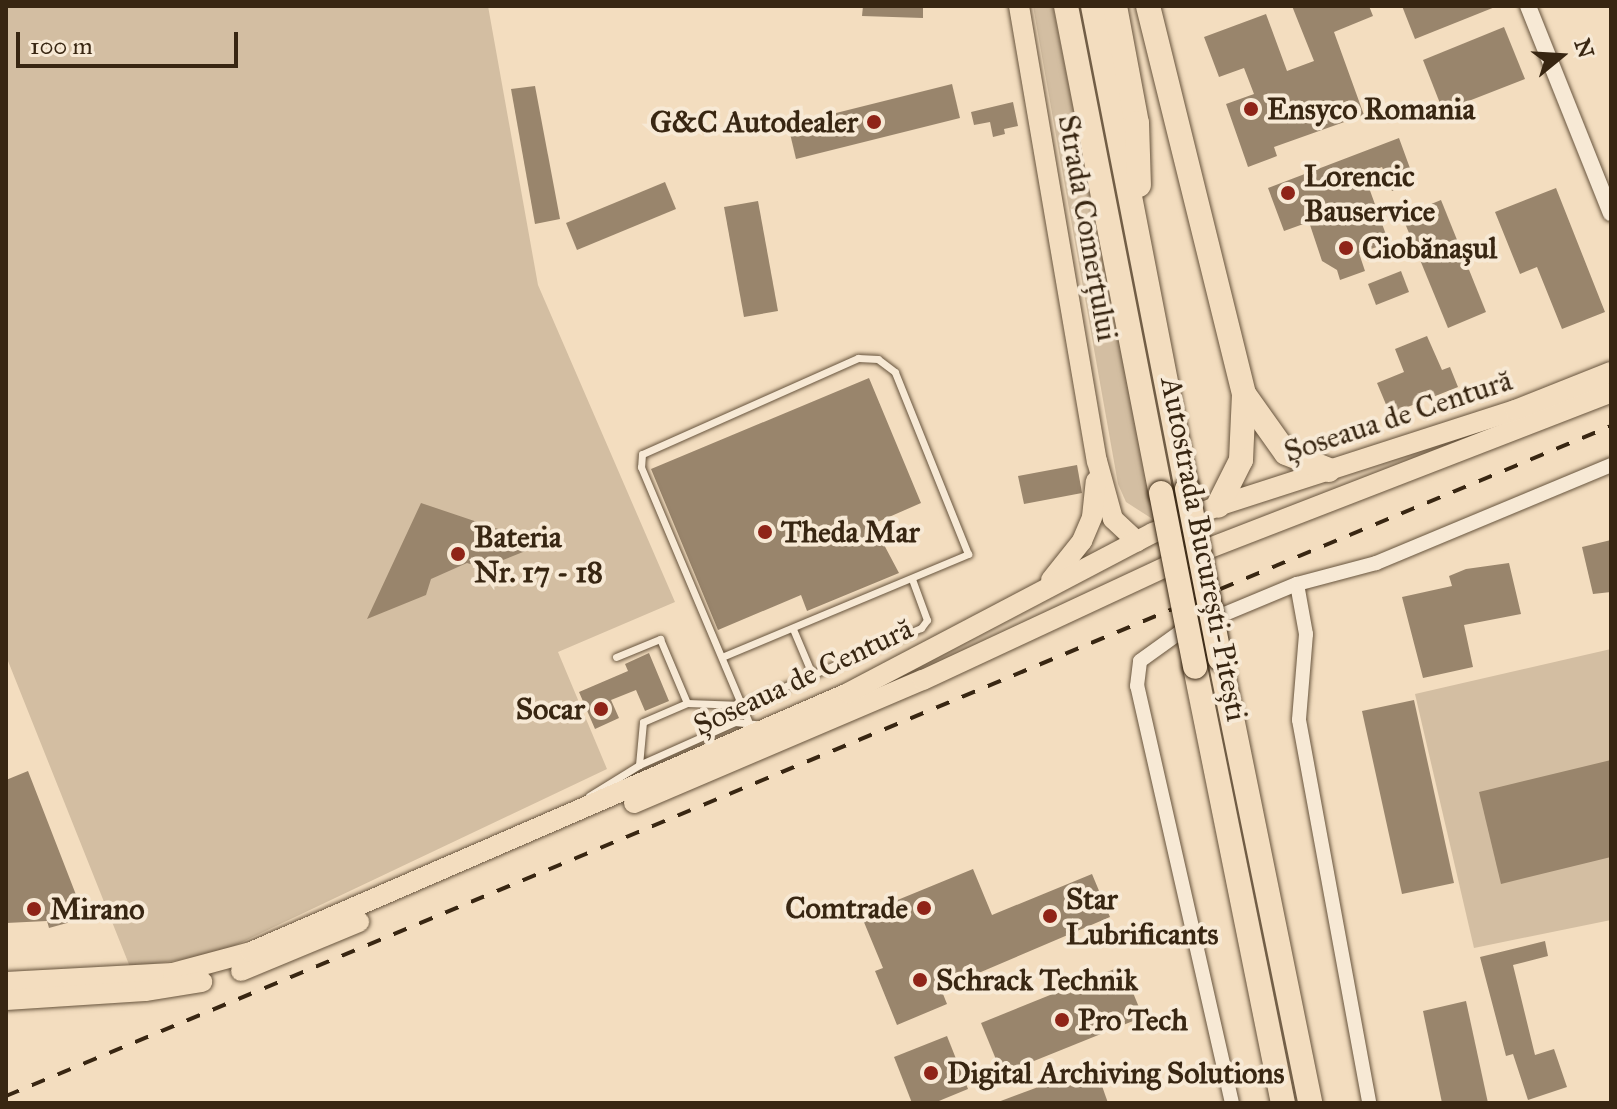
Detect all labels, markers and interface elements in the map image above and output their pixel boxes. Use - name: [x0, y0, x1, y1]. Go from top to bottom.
- scale bar: [20, 16, 242, 66]
- north arrow: [1521, 16, 1601, 96]
- text: 100 m: [30, 31, 93, 61]
- text: N: [1569, 35, 1600, 61]
- place label: Ensyco Romania: [1267, 91, 1475, 127]
- marker: Ensyco Romania: [1242, 100, 1260, 118]
- place label: G&C Autodealer: [650, 104, 858, 140]
- street label: Strada Comerțului: [1050, 112, 1126, 344]
- marker: G&C Autodealer: [865, 113, 883, 131]
- place label: Lorencic Bauservice: [1304, 158, 1435, 228]
- marker: Lorencic Bauservice: [1279, 184, 1297, 202]
- place label: Ciobănașul: [1362, 230, 1497, 266]
- marker: Ciobănașul: [1337, 239, 1355, 257]
- street label: Șoseaua de Centură: [1280, 362, 1516, 470]
- street label: Autostrada București-Pitești: [1153, 374, 1255, 724]
- place label: Theda Mar: [781, 514, 920, 550]
- place label: Bateria Nr. 17 - 18: [474, 519, 603, 590]
- marker: Theda Mar: [756, 523, 774, 541]
- marker: Bateria Nr. 17 - 18: [449, 545, 467, 563]
- street label: Șoseaua de Centură: [688, 611, 918, 743]
- place label: Socar: [516, 691, 585, 727]
- marker: Socar: [592, 700, 610, 718]
- place label: Star Lubrificants: [1066, 881, 1218, 952]
- place label: Comtrade: [785, 890, 908, 926]
- place label: Mirano: [50, 891, 145, 927]
- marker: Comtrade: [915, 899, 933, 917]
- marker: Mirano: [25, 900, 43, 918]
- marker: Star Lubrificants: [1041, 907, 1059, 925]
- place label: Schrack Technik: [936, 962, 1138, 998]
- marker: Schrack Technik: [911, 971, 929, 989]
- place label: Pro Tech: [1078, 1002, 1188, 1038]
- marker: Pro Tech: [1053, 1011, 1071, 1029]
- place label: Digital Archiving Solutions: [947, 1055, 1285, 1091]
- marker: Digital Archiving Solutions: [922, 1064, 940, 1082]

